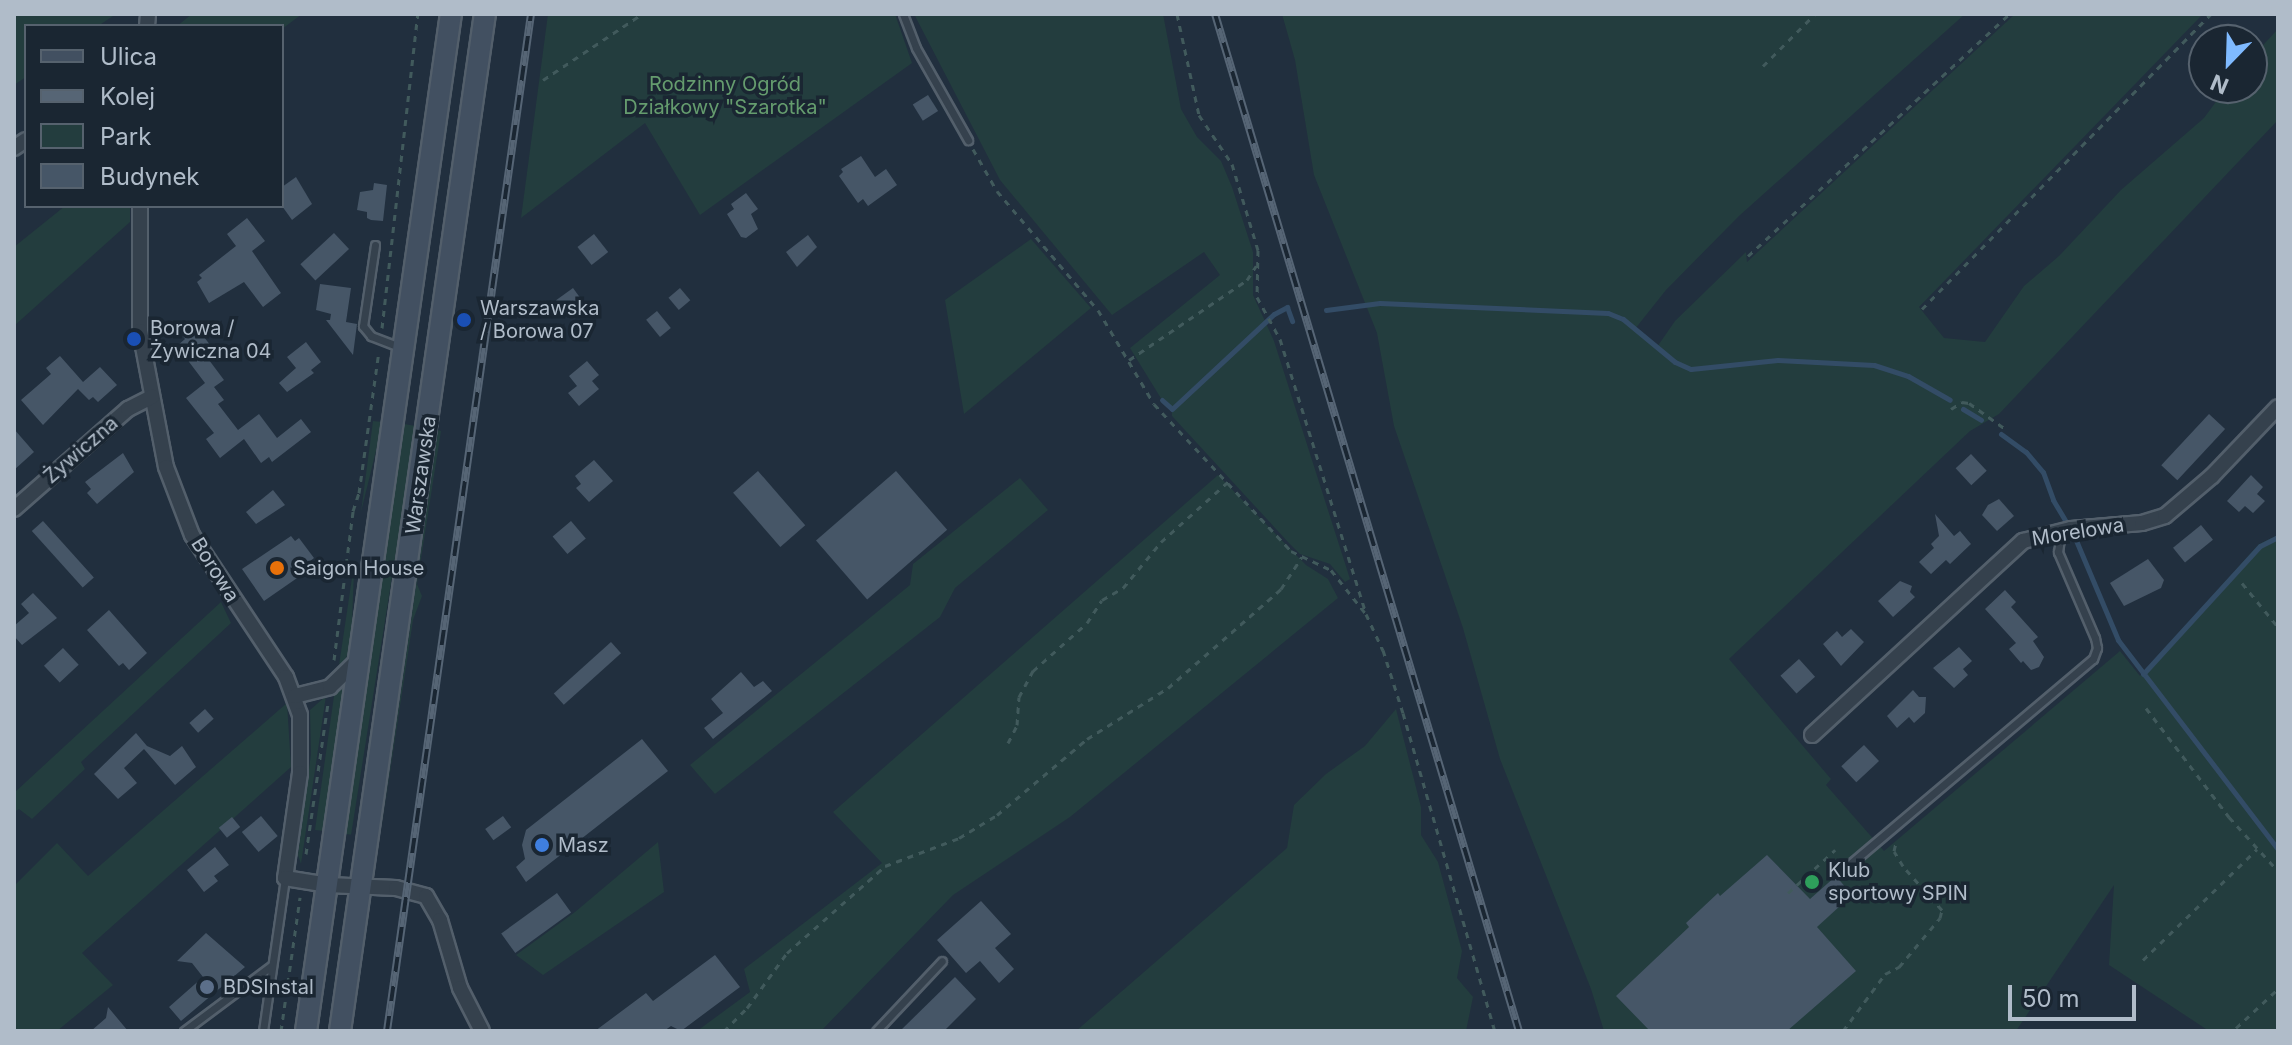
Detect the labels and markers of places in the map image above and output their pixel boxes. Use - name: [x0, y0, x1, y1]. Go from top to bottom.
- place label: Warszawska / Borowa 07: [480, 296, 599, 343]
- marker: Warszawska / Borowa 07: [455, 311, 473, 329]
- place label: Borowa / Żywiczna 04: [150, 316, 271, 363]
- marker: Borowa / Żywiczna 04: [125, 330, 143, 348]
- place label: Saigon House: [293, 556, 425, 580]
- marker: Saigon House: [268, 559, 286, 577]
- place label: Masz: [558, 833, 609, 857]
- marker: Masz: [533, 836, 551, 854]
- place label: Klub sportowy SPIN: [1828, 858, 1968, 905]
- marker: Klub sportowy SPIN: [1803, 873, 1821, 891]
- place label: BDSInstal: [223, 975, 314, 999]
- marker: BDSInstal: [198, 978, 216, 996]

